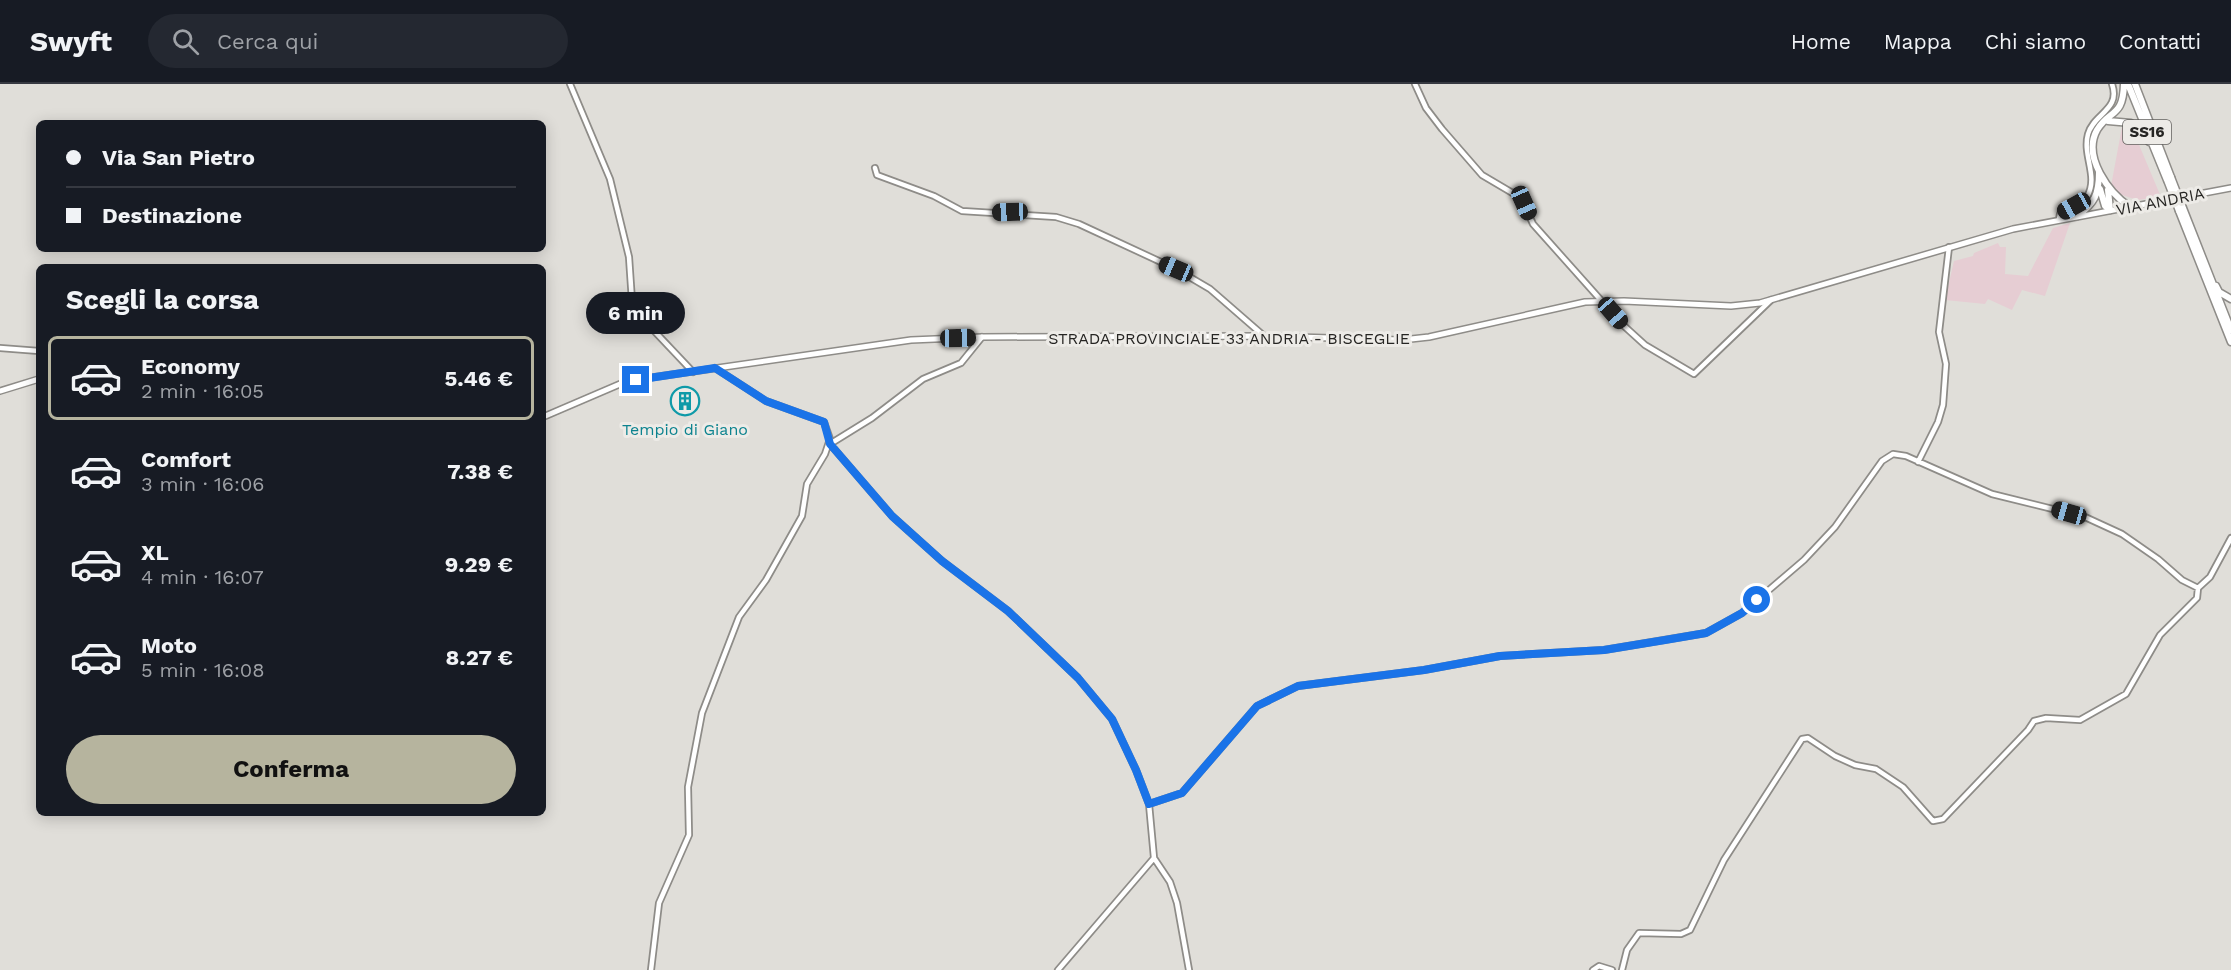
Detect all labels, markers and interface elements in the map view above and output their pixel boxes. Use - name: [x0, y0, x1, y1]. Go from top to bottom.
- search box: [148, 14, 568, 68]
- text: Swyft: [30, 25, 112, 58]
- icon: search: [169, 25, 202, 58]
- text: Cerca qui: [217, 29, 318, 54]
- text: Home: [1791, 29, 1851, 54]
- text: Mappa: [1884, 29, 1952, 54]
- text: Chi siamo: [1985, 29, 2086, 54]
- text: Contatti: [2119, 29, 2201, 54]
- road number: SS16: [2123, 120, 2171, 144]
- text: Via San Pietro: [102, 145, 255, 170]
- car: [1508, 183, 1540, 223]
- street label: VIA ANDRIA: [2114, 184, 2206, 219]
- car: [2054, 189, 2094, 223]
- car: [992, 202, 1028, 222]
- text: Destinazione: [102, 203, 242, 228]
- car: [1156, 254, 1196, 284]
- text: Scegli la corsa: [66, 284, 259, 316]
- callout: 6 min: [586, 293, 686, 335]
- car: [1594, 294, 1632, 332]
- text: 6 min: [608, 301, 663, 325]
- car: [940, 329, 976, 347]
- street label: STRADA PROVINCIALE 33 ANDRIA - BISCEGLIE: [1048, 329, 1410, 348]
- icon: car: [69, 351, 123, 405]
- text: Economy: [141, 354, 240, 379]
- text: 5.46 €: [444, 366, 513, 391]
- route end: [622, 366, 649, 393]
- text: 2 min · 16:05: [141, 379, 264, 403]
- building icon: Tempio di Giano: [669, 385, 701, 417]
- place label: Tempio di Giano: [622, 420, 748, 439]
- icon: car: [69, 444, 123, 498]
- text: Comfort: [141, 447, 231, 472]
- text: 7.38 €: [447, 459, 513, 484]
- text: 3 min · 16:06: [141, 472, 264, 496]
- car: [2049, 499, 2089, 527]
- icon: car: [69, 537, 123, 591]
- text: XL: [141, 540, 169, 565]
- text: 9.29 €: [445, 552, 513, 577]
- text: 4 min · 16:07: [141, 565, 264, 589]
- route start: [1743, 586, 1770, 613]
- icon: car: [69, 630, 123, 684]
- text: Moto: [141, 633, 197, 658]
- text: 8.27 €: [446, 645, 513, 670]
- text: 5 min · 16:08: [141, 658, 265, 682]
- button: Conferma: [66, 735, 516, 804]

